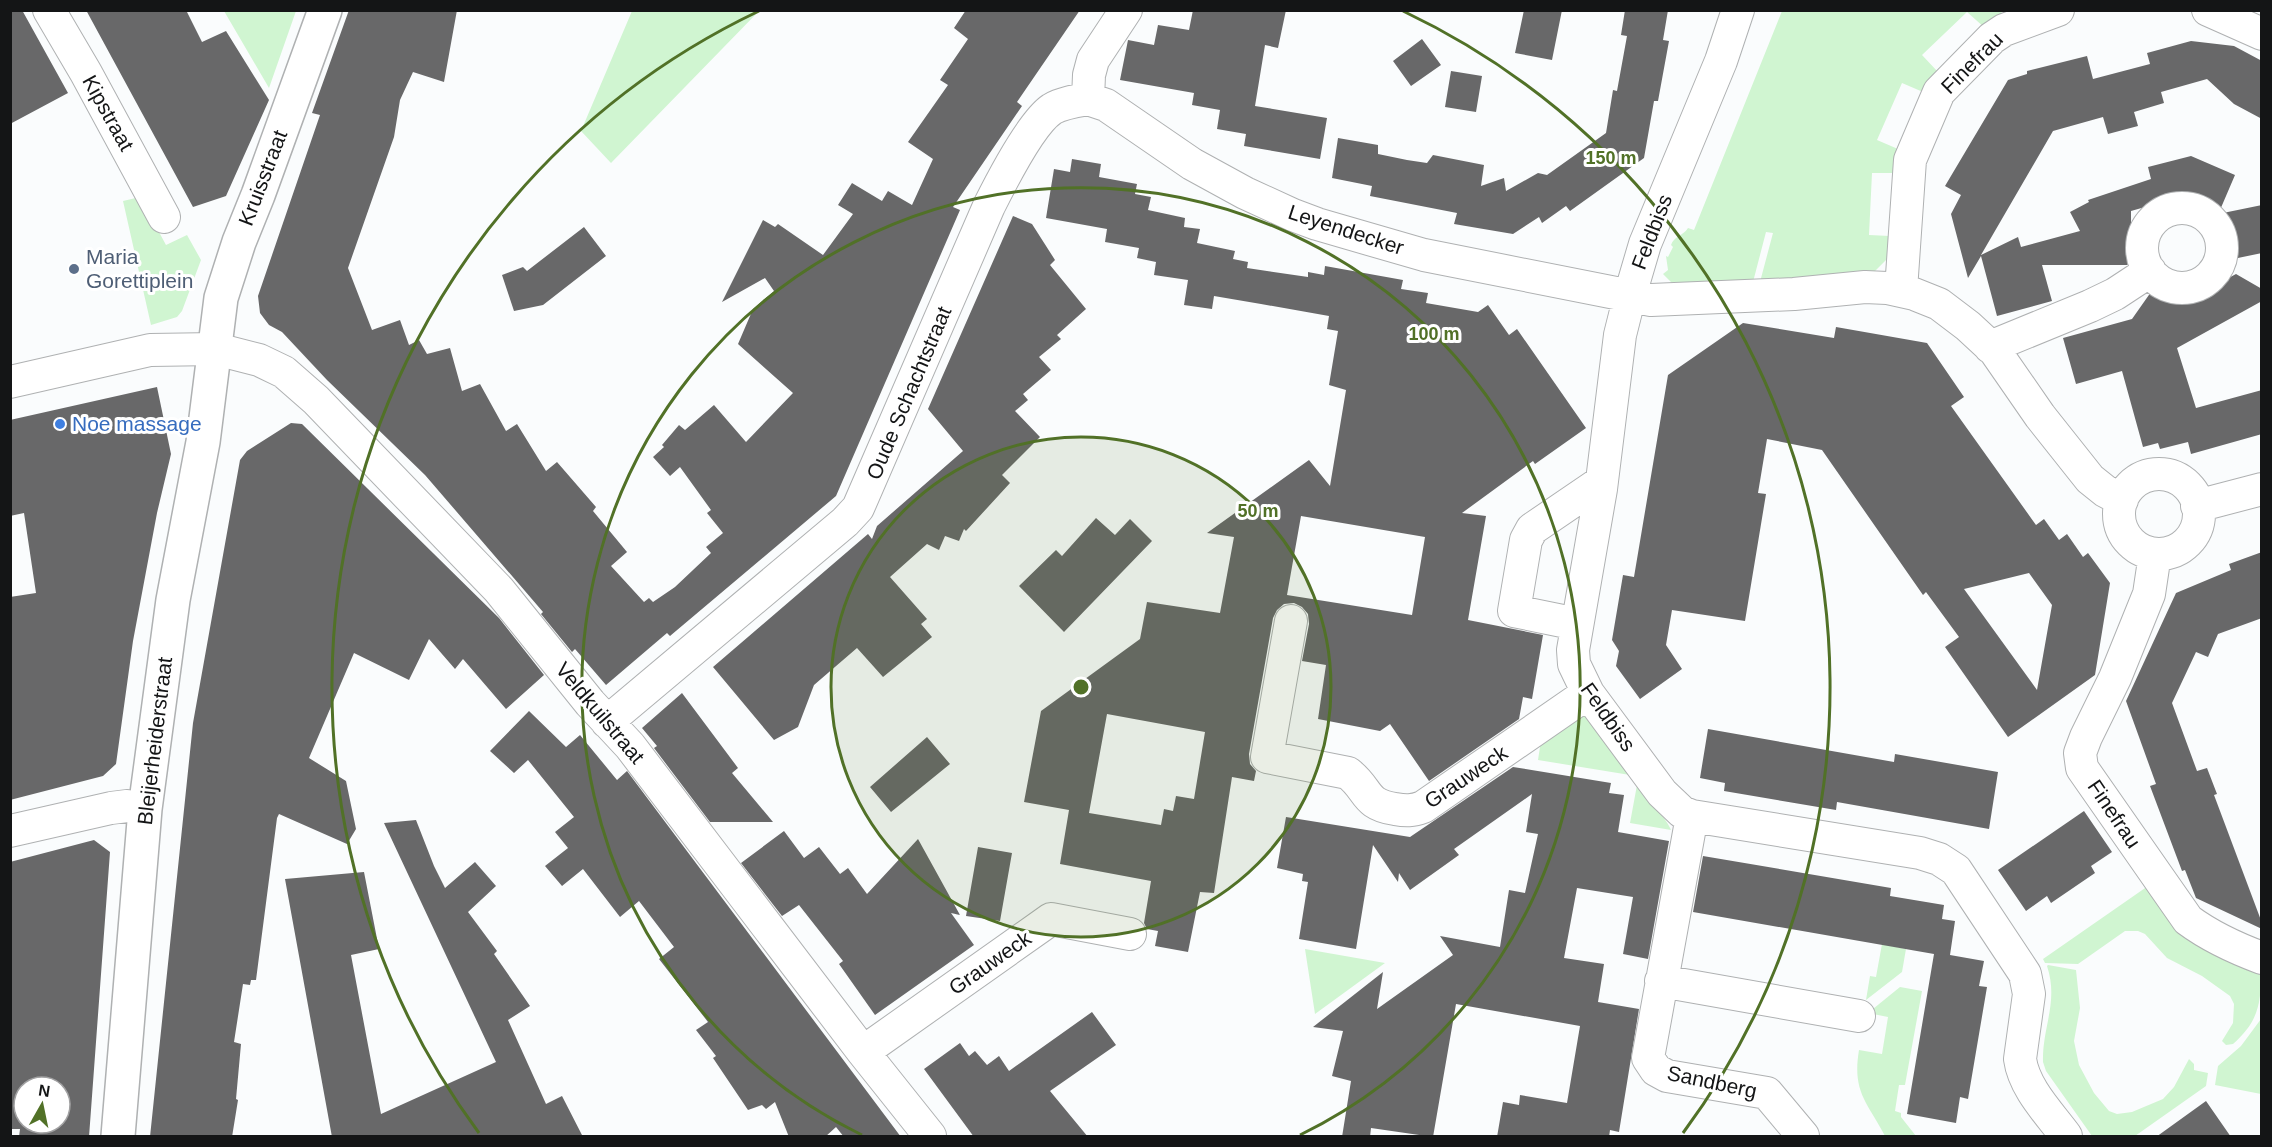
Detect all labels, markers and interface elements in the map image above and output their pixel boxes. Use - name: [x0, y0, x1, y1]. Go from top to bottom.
- street label: Finefrau: [1936, 27, 2007, 98]
- street label: Kipstraat: [78, 71, 139, 155]
- street label: Kruisstraat: [234, 127, 291, 229]
- text: 150 m: [1585, 148, 1637, 168]
- street label: Feldbiss: [1627, 191, 1676, 272]
- street label: Leyendecker: [1285, 200, 1407, 259]
- place label: Maria Gorettiplein: [86, 245, 193, 292]
- marker: Maria Gorettiplein: [67, 262, 81, 276]
- street label: Oude Schachtstraat: [862, 303, 955, 483]
- text: 100 m: [1408, 324, 1460, 344]
- place label: Noe massage: [72, 412, 202, 435]
- marker: Noe massage: [53, 417, 67, 431]
- text: 50 m: [1237, 501, 1279, 521]
- street label: Bleijerheiderstraat: [133, 655, 176, 826]
- street label: Veldkuilstraat: [551, 657, 649, 768]
- centre of rings: [1071, 677, 1091, 697]
- street label: Feldbiss: [1577, 678, 1640, 755]
- street label: Grauweck: [1420, 740, 1512, 813]
- street label: Finefrau: [2083, 775, 2145, 852]
- street label: Grauweck: [944, 926, 1035, 999]
- street label: Sandberg: [1665, 1061, 1759, 1102]
- north arrow: [12, 1075, 72, 1135]
- text: N: [37, 1081, 51, 1100]

